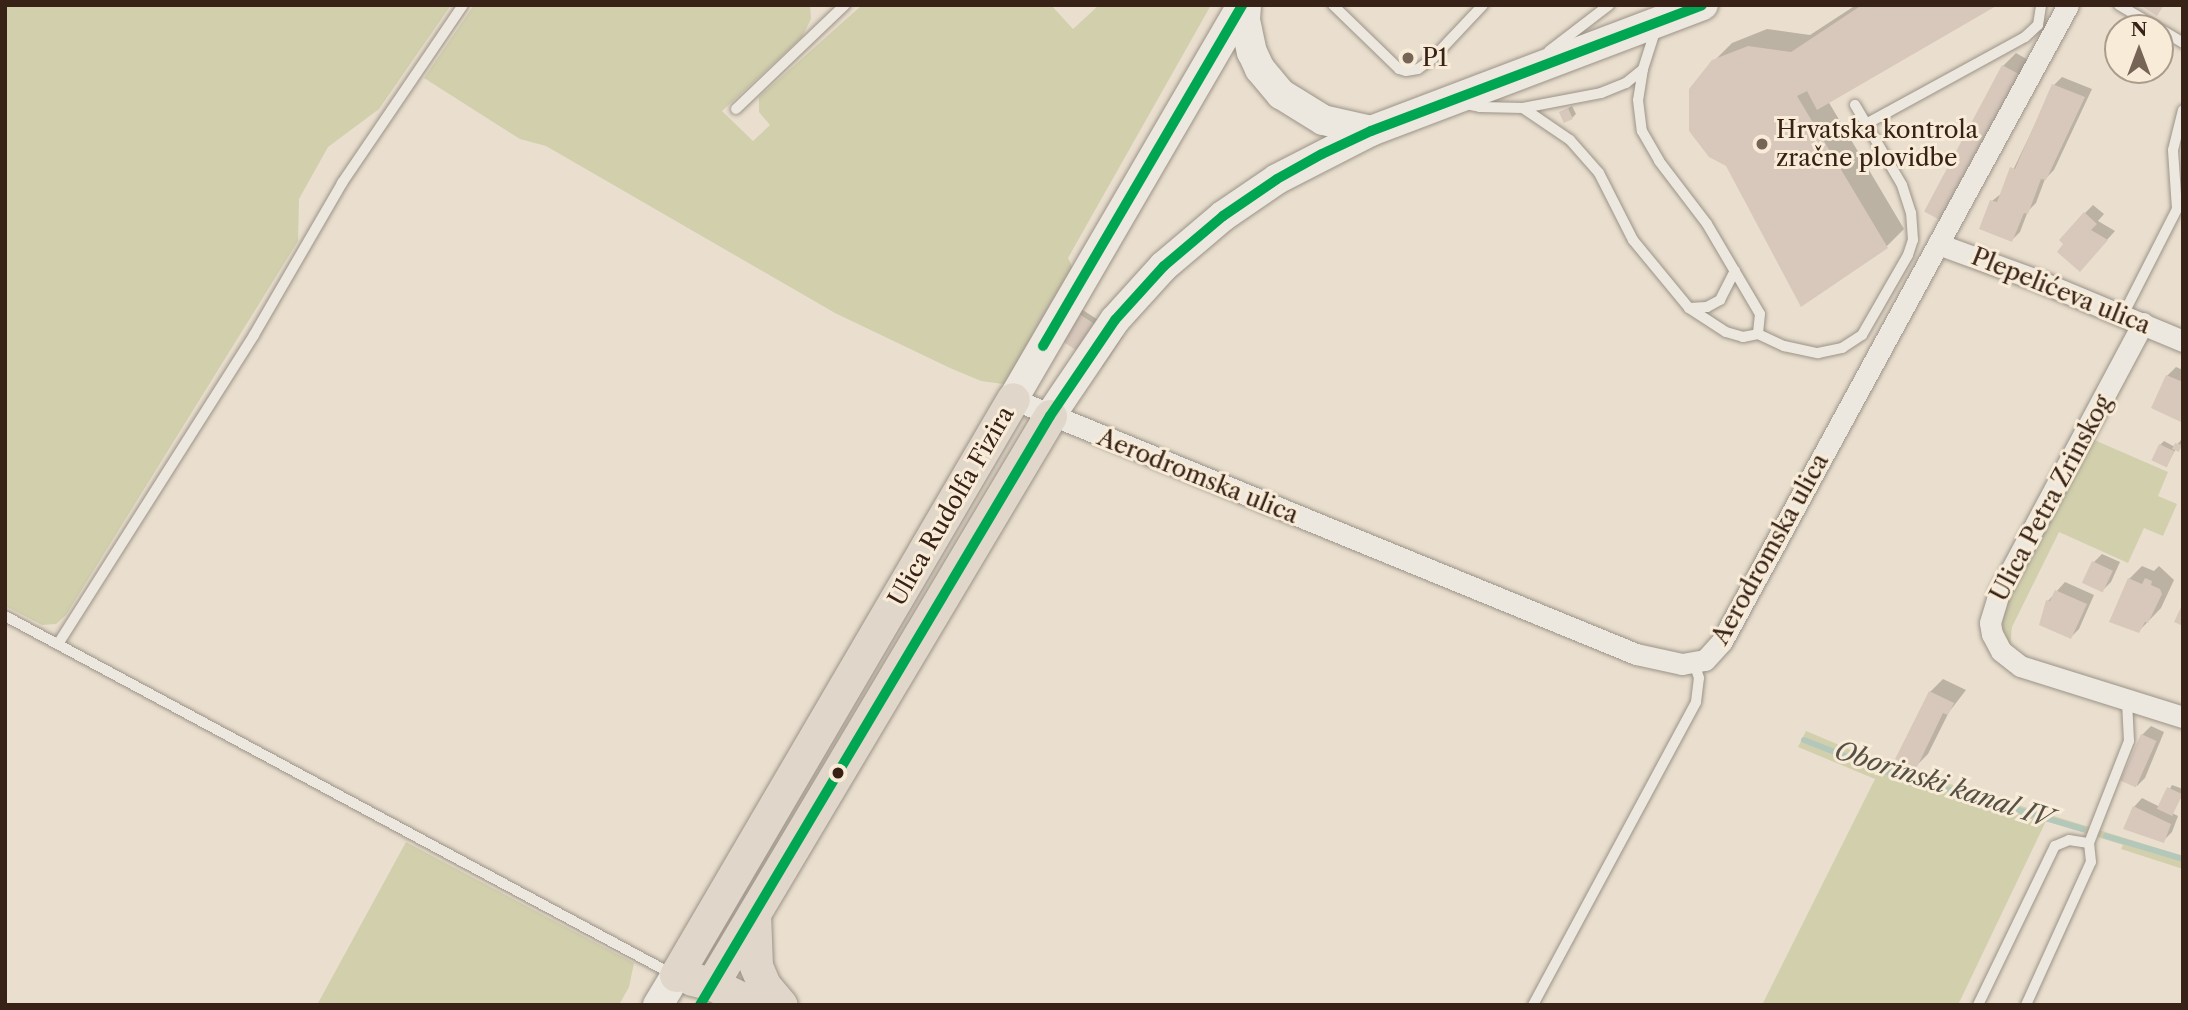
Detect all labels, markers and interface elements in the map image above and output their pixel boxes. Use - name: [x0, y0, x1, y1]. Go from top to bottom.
- north arrow: [2104, 14, 2174, 84]
- text: N: [2131, 18, 2147, 41]
- place label: P1: [1422, 44, 1448, 72]
- marker: P1: [1400, 50, 1416, 66]
- place label: Hrvatska kontrola zračne plovidbe: [1776, 116, 1978, 172]
- marker: Hrvatska kontrola zračne plovidbe: [1754, 136, 1770, 152]
- street label: Plepelićeva ulica: [1967, 242, 2155, 340]
- street label: Ulica Petra Zrinskog: [1984, 390, 2118, 606]
- street label: Ulica Rudolfa Fizira: [882, 401, 1020, 611]
- street label: Aerodromska ulica: [1093, 423, 1303, 529]
- street label: Aerodromska ulica: [1705, 448, 1835, 650]
- water label: Oborinski kanal IV: [1830, 735, 2056, 835]
- unlabelled marker: [831, 766, 845, 780]

